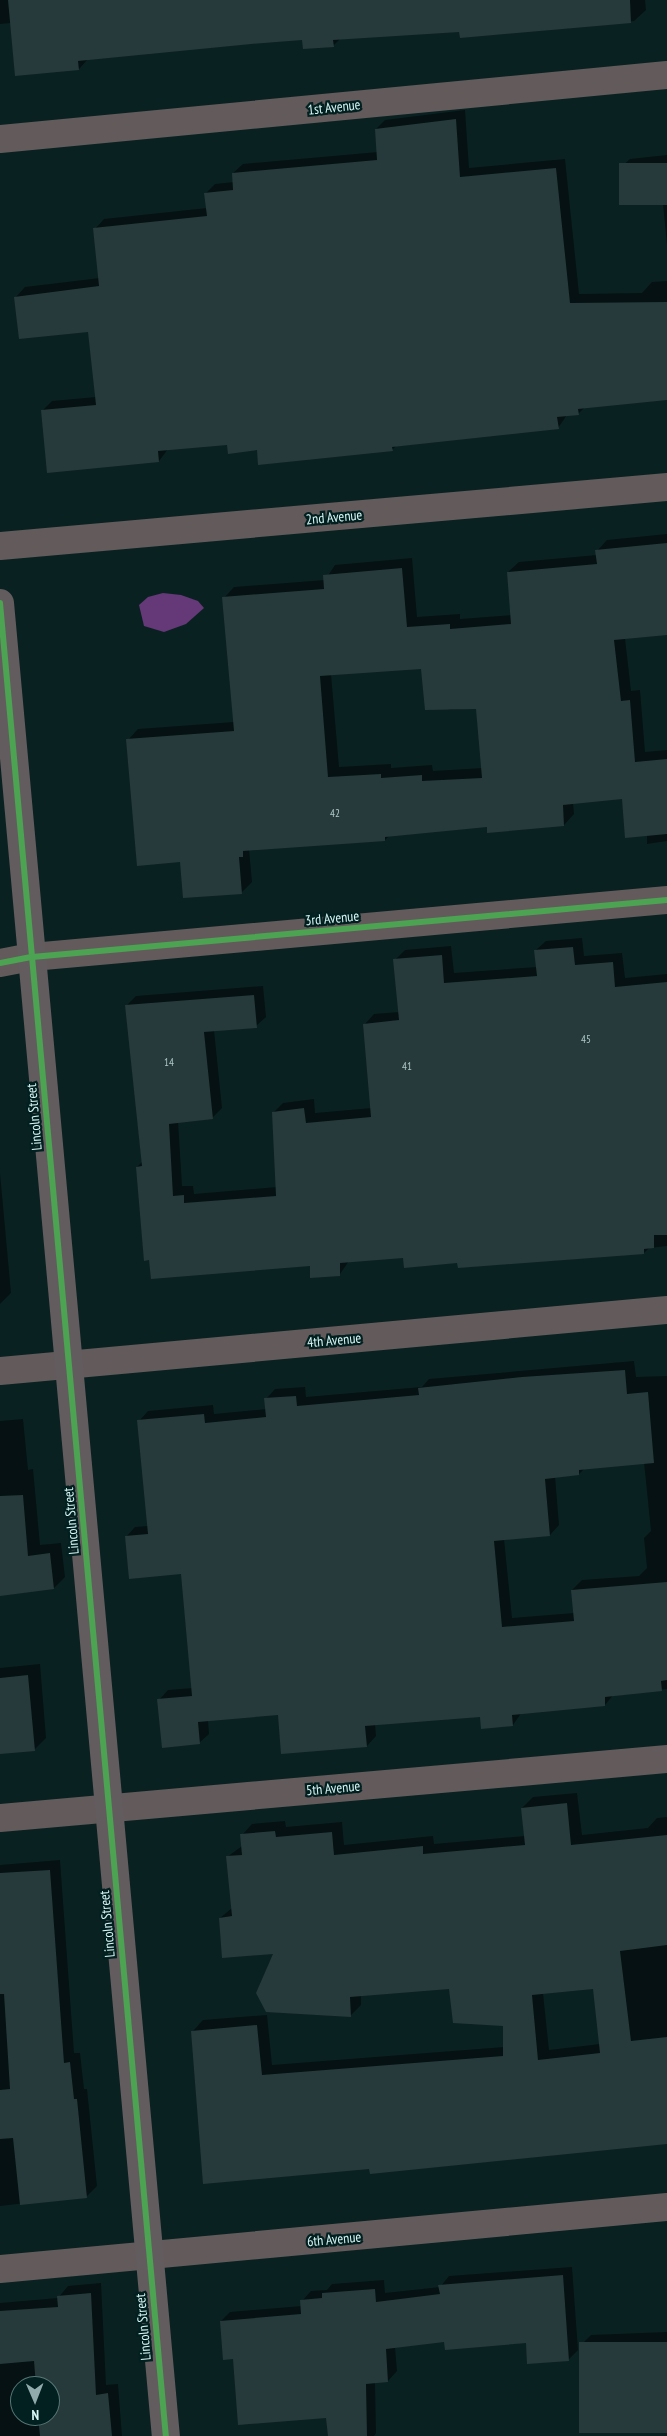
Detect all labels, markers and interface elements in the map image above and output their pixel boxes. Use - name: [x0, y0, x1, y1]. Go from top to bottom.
- street label: 1st Avenue: [307, 96, 361, 118]
- street label: 2nd Avenue: [305, 506, 363, 528]
- house number: 42: [330, 806, 340, 820]
- street label: 3rd Avenue: [304, 907, 360, 929]
- house number: 45: [581, 1032, 591, 1046]
- house number: 14: [164, 1055, 174, 1069]
- house number: 41: [402, 1059, 412, 1073]
- street label: Lincoln Street: [23, 1083, 45, 1151]
- street label: 4th Avenue: [306, 1329, 362, 1351]
- street label: Lincoln Street: [60, 1487, 82, 1555]
- street label: 5th Avenue: [305, 1777, 361, 1799]
- street label: Lincoln Street: [96, 1890, 118, 1958]
- street label: 6th Avenue: [306, 2228, 362, 2250]
- street label: Lincoln Street: [132, 2293, 154, 2361]
- north arrow: [10, 2376, 60, 2426]
- text: N: [31, 2406, 39, 2424]

